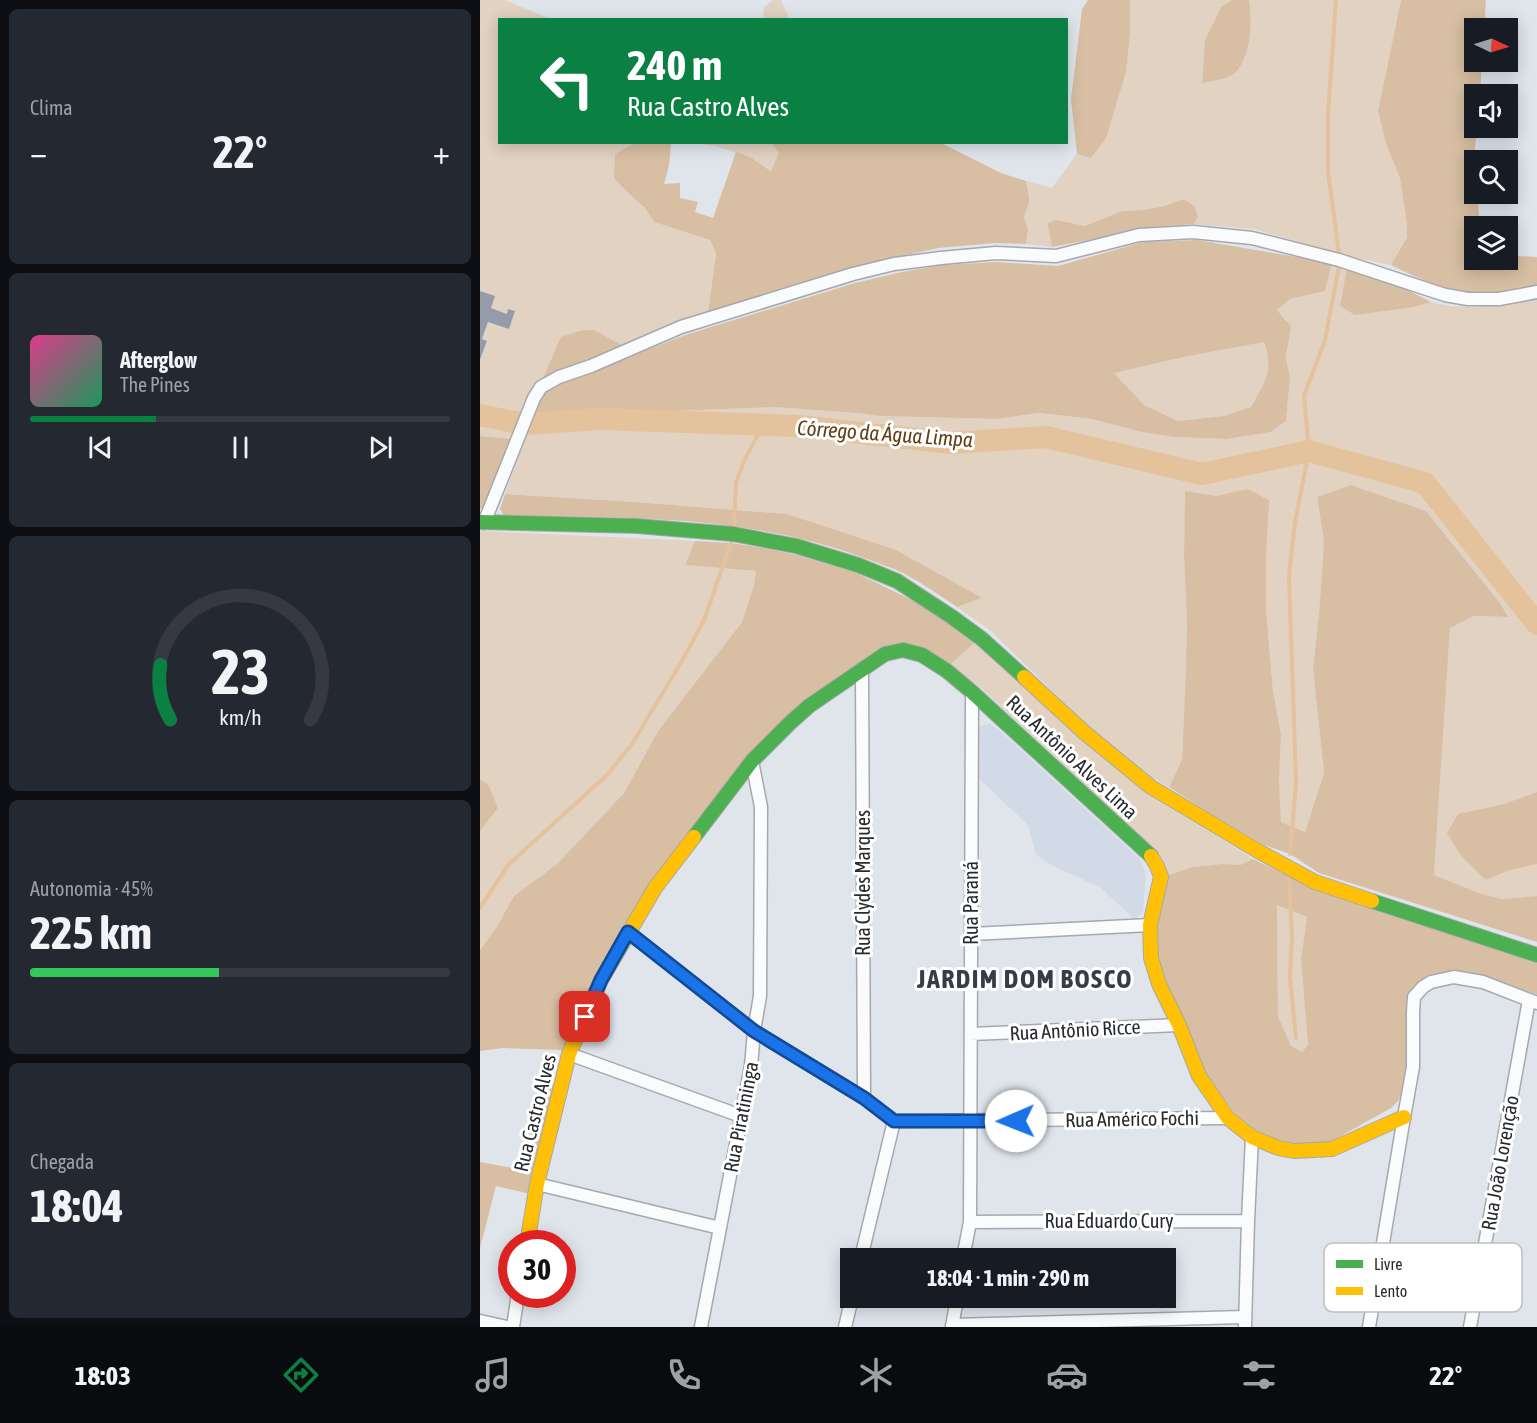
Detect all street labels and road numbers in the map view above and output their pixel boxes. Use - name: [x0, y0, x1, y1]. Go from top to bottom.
- street label: Rua Antônio Alves Lima: [1002, 690, 1143, 823]
- street label: Rua Clydes Marques: [851, 810, 874, 956]
- street label: Rua Paraná: [959, 861, 982, 945]
- street label: Rua Antônio Ricce: [1009, 1015, 1141, 1044]
- street label: Rua Castro Alves: [509, 1052, 560, 1174]
- street label: Rua Piratininga: [718, 1060, 763, 1174]
- street label: Rua João Lorenção: [1476, 1094, 1523, 1232]
- street label: Rua Américo Fochi: [1065, 1106, 1199, 1131]
- street label: Rua Eduardo Cury: [1045, 1209, 1173, 1232]

